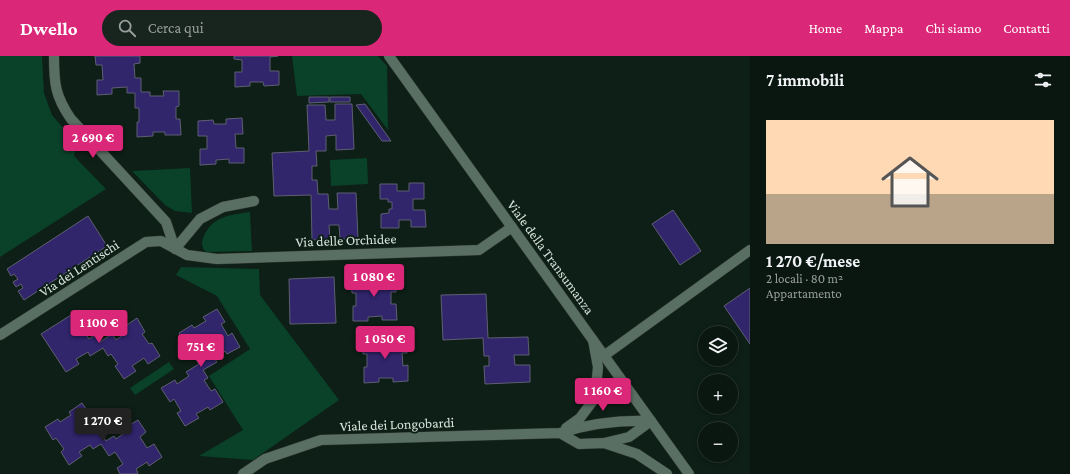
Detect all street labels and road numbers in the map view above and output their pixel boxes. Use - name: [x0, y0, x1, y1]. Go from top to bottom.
- street label: Viale della Transumanza: [504, 197, 598, 318]
- street label: Via delle Orchidee: [295, 230, 397, 250]
- street label: Via dei Lentischi: [36, 236, 122, 300]
- street label: Viale dei Longobardi: [339, 414, 455, 434]

